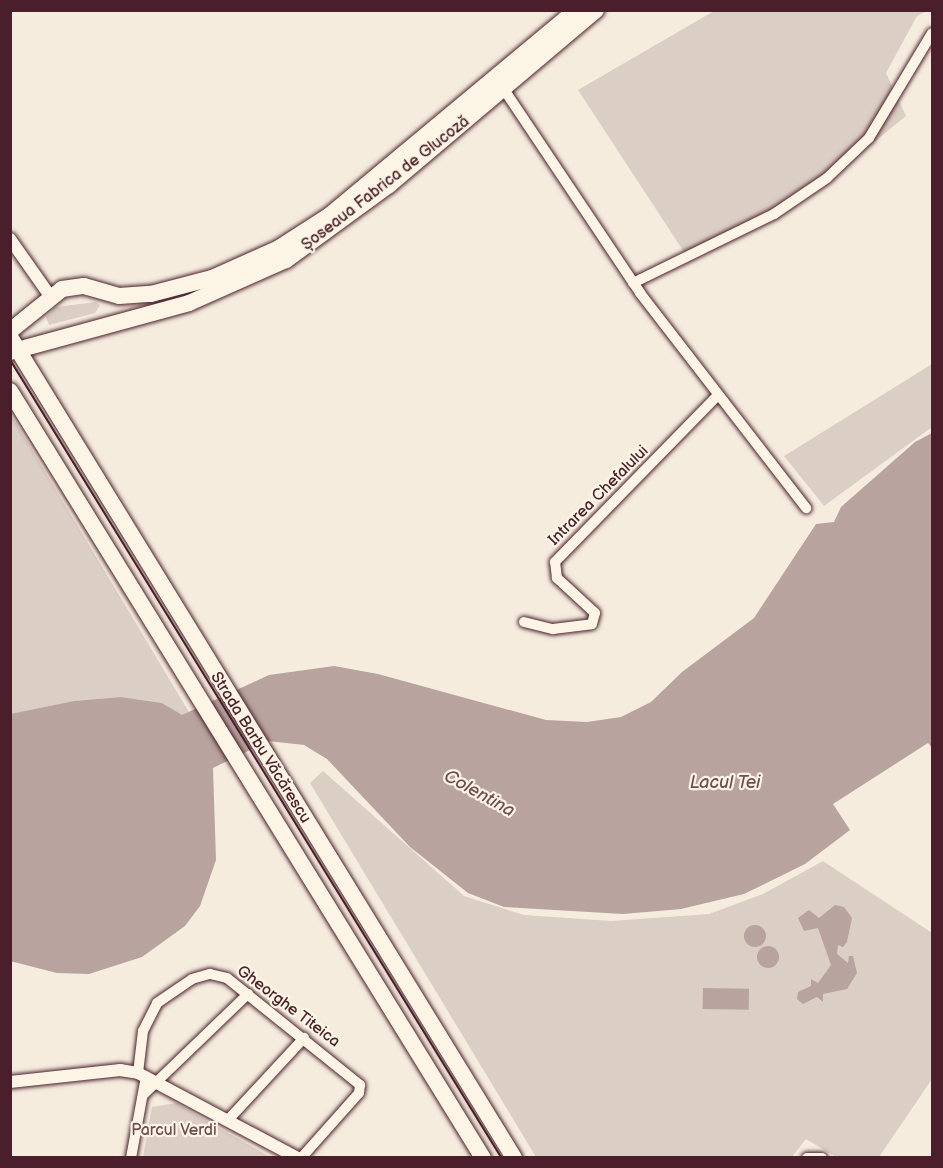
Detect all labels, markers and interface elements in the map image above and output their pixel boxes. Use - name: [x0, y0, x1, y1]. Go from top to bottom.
- street label: Șoseaua Fabrica de Glucoză: [298, 113, 474, 255]
- street label: Intrarea Chefalului: [545, 442, 653, 550]
- street label: Strada Barbu Văcărescu: [205, 669, 315, 827]
- water label: Colentina: [440, 766, 518, 822]
- water label: Lacul Tei: [690, 772, 760, 794]
- street label: Gheorghe Titeica: [232, 962, 344, 1052]
- park label: Parcul Verdi: [131, 1121, 217, 1141]

